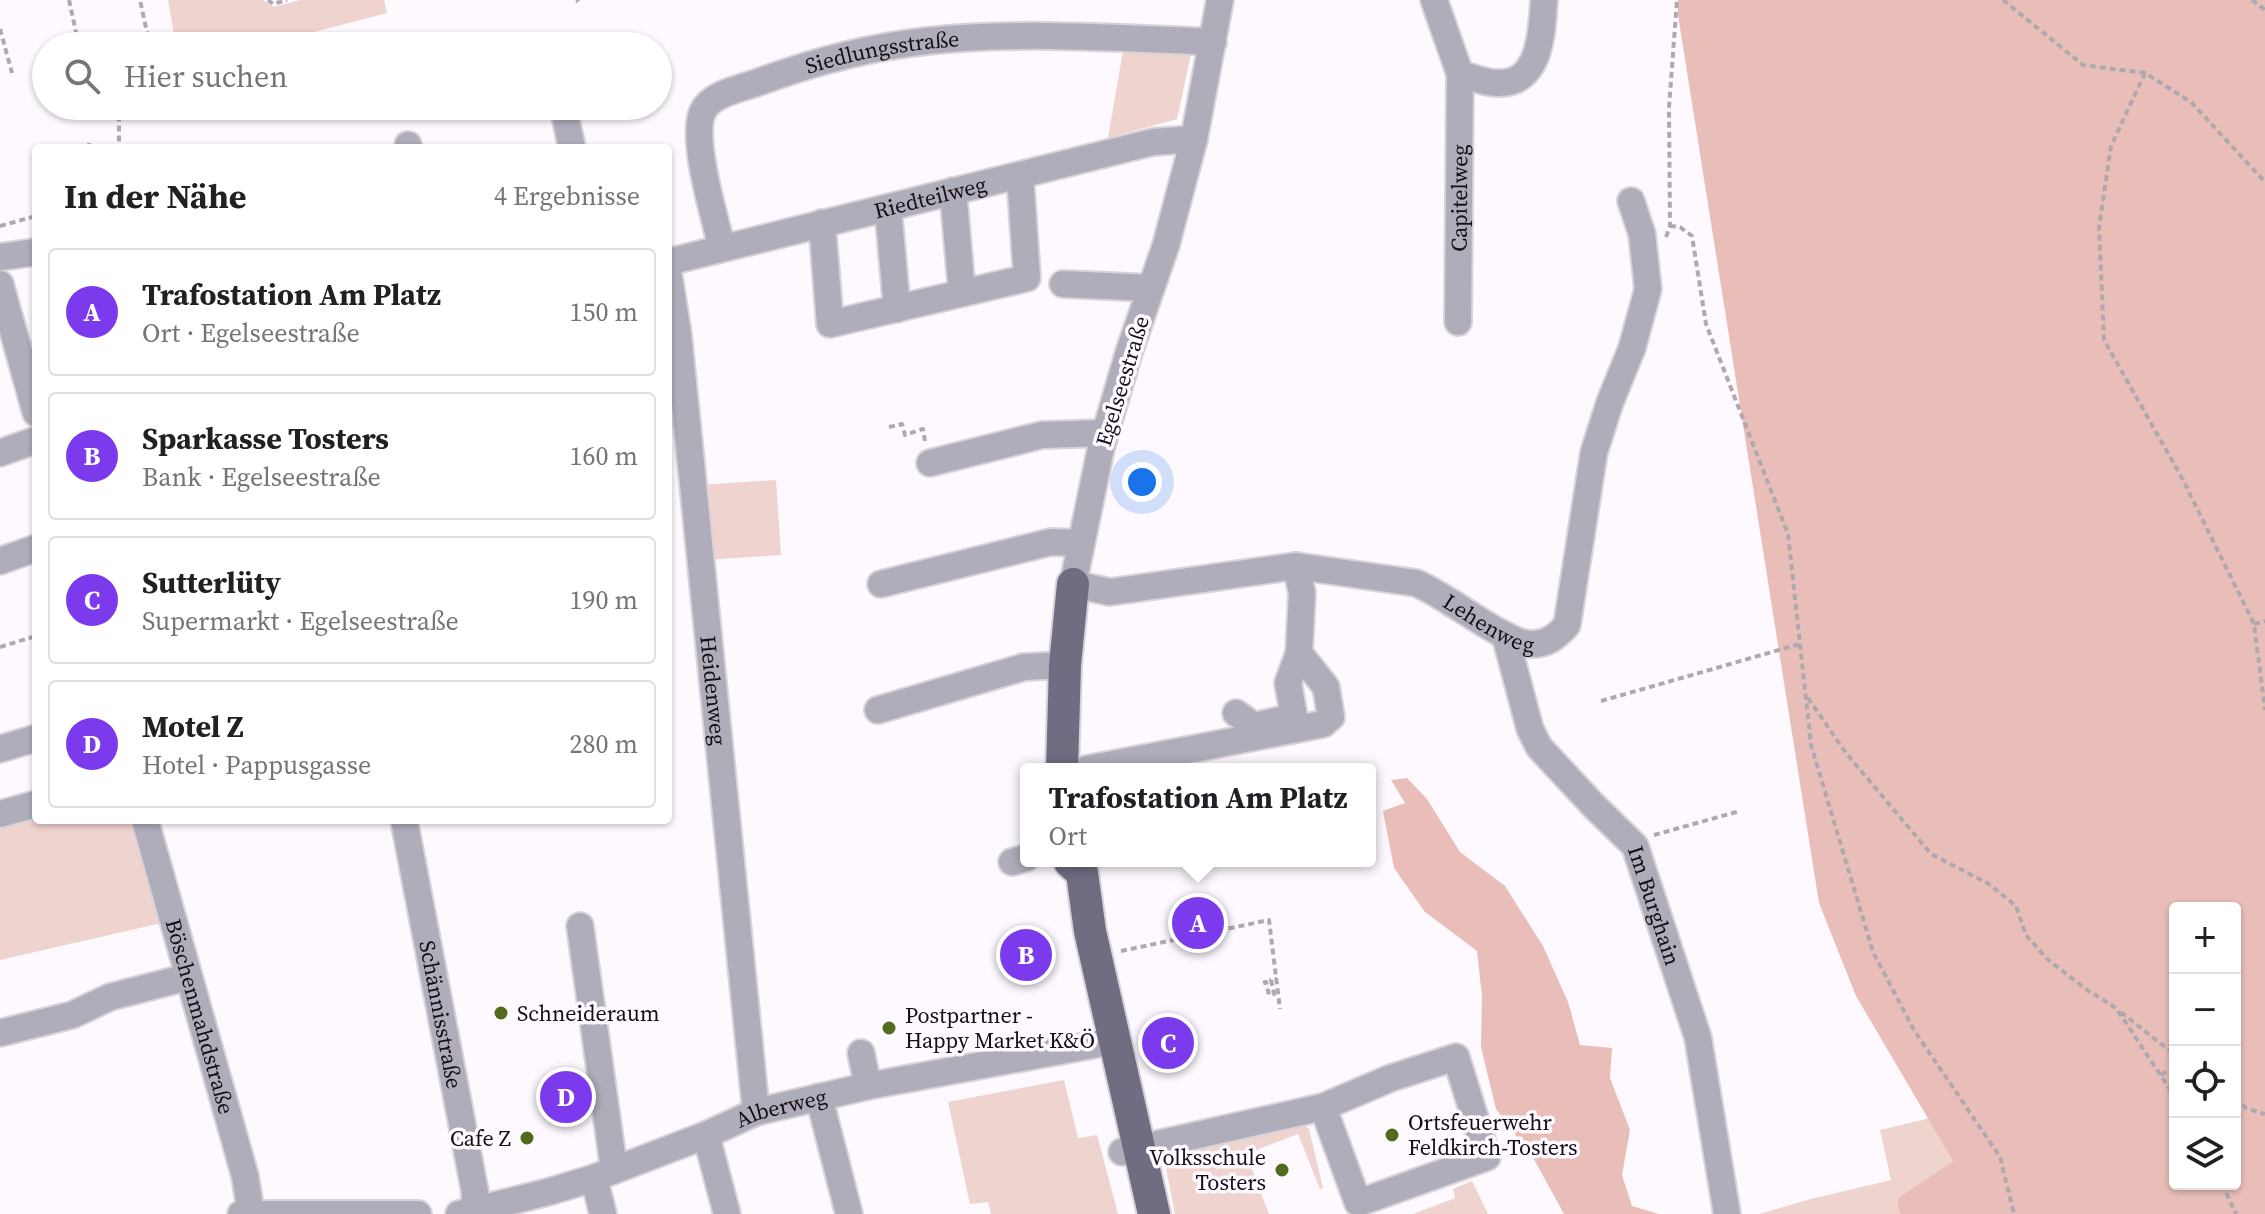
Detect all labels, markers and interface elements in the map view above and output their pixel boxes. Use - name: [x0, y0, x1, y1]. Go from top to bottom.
- street label: Siedlungsstraße: [801, 23, 960, 81]
- search box: [32, 32, 672, 120]
- icon: search: [60, 54, 104, 98]
- text: Hier suchen: [124, 56, 288, 97]
- street label: Capitelweg: [1444, 144, 1474, 252]
- street label: Riedteilweg: [871, 169, 989, 226]
- text: In der Nähe: [64, 173, 247, 219]
- text: 4 Ergebnisse: [494, 178, 640, 214]
- text: Trafostation Am Platz: [142, 274, 441, 315]
- text: A: [83, 294, 101, 330]
- text: 150 m: [570, 294, 638, 330]
- street label: Egelseestraße: [1088, 312, 1156, 450]
- text: Ort · Egelseestraße: [142, 315, 360, 351]
- text: Sparkasse Tosters: [142, 418, 389, 459]
- text: B: [84, 438, 100, 474]
- text: 160 m: [570, 438, 638, 474]
- text: Bank · Egelseestraße: [142, 459, 381, 495]
- your location: [1122, 462, 1162, 502]
- text: Sutterlüty: [142, 562, 281, 603]
- text: C: [84, 582, 100, 618]
- text: 190 m: [570, 582, 638, 618]
- street label: Lehenweg: [1438, 586, 1536, 659]
- text: Supermarkt · Egelseestraße: [142, 603, 459, 639]
- street label: Heidenweg: [693, 634, 734, 747]
- text: Motel Z: [142, 706, 244, 747]
- text: D: [83, 726, 101, 762]
- text: 280 m: [570, 726, 638, 762]
- text: Hotel · Pappusgasse: [142, 747, 371, 783]
- popup: [1020, 763, 1376, 867]
- text: Trafostation Am Platz: [1049, 777, 1347, 818]
- text: Ort: [1049, 818, 1087, 854]
- street label: Im Burghain: [1621, 842, 1688, 969]
- pin: A: [1172, 893, 1224, 953]
- map controls: [2169, 902, 2241, 1190]
- button: +: [2169, 902, 2241, 974]
- street label: Böschenmahdstraße: [158, 915, 242, 1118]
- pin: B: [1000, 925, 1052, 985]
- street label: Schännisstraße: [412, 938, 470, 1091]
- button: −: [2169, 974, 2241, 1046]
- place label: Schneideraum: [517, 998, 660, 1028]
- place label: Postpartner - Happy Market K&Ö: [905, 1000, 1095, 1055]
- marker: Schneideraum: [492, 1004, 510, 1022]
- pin: C: [1142, 1013, 1194, 1073]
- marker: Postpartner - Happy Market K&Ö: [880, 1019, 898, 1037]
- button: locate: [2169, 1046, 2241, 1118]
- pin: D: [540, 1067, 592, 1127]
- street label: Alberweg: [730, 1081, 830, 1135]
- place label: Ortsfeuerwehr Feldkirch-Tosters: [1408, 1107, 1578, 1162]
- button: layers: [2169, 1118, 2241, 1190]
- place label: Cafe Z: [450, 1123, 511, 1153]
- marker: Ortsfeuerwehr Feldkirch-Tosters: [1383, 1126, 1401, 1144]
- marker: Cafe Z: [518, 1129, 536, 1147]
- place label: Volksschule Tosters: [1149, 1142, 1266, 1197]
- marker: Volksschule Tosters: [1273, 1161, 1291, 1179]

